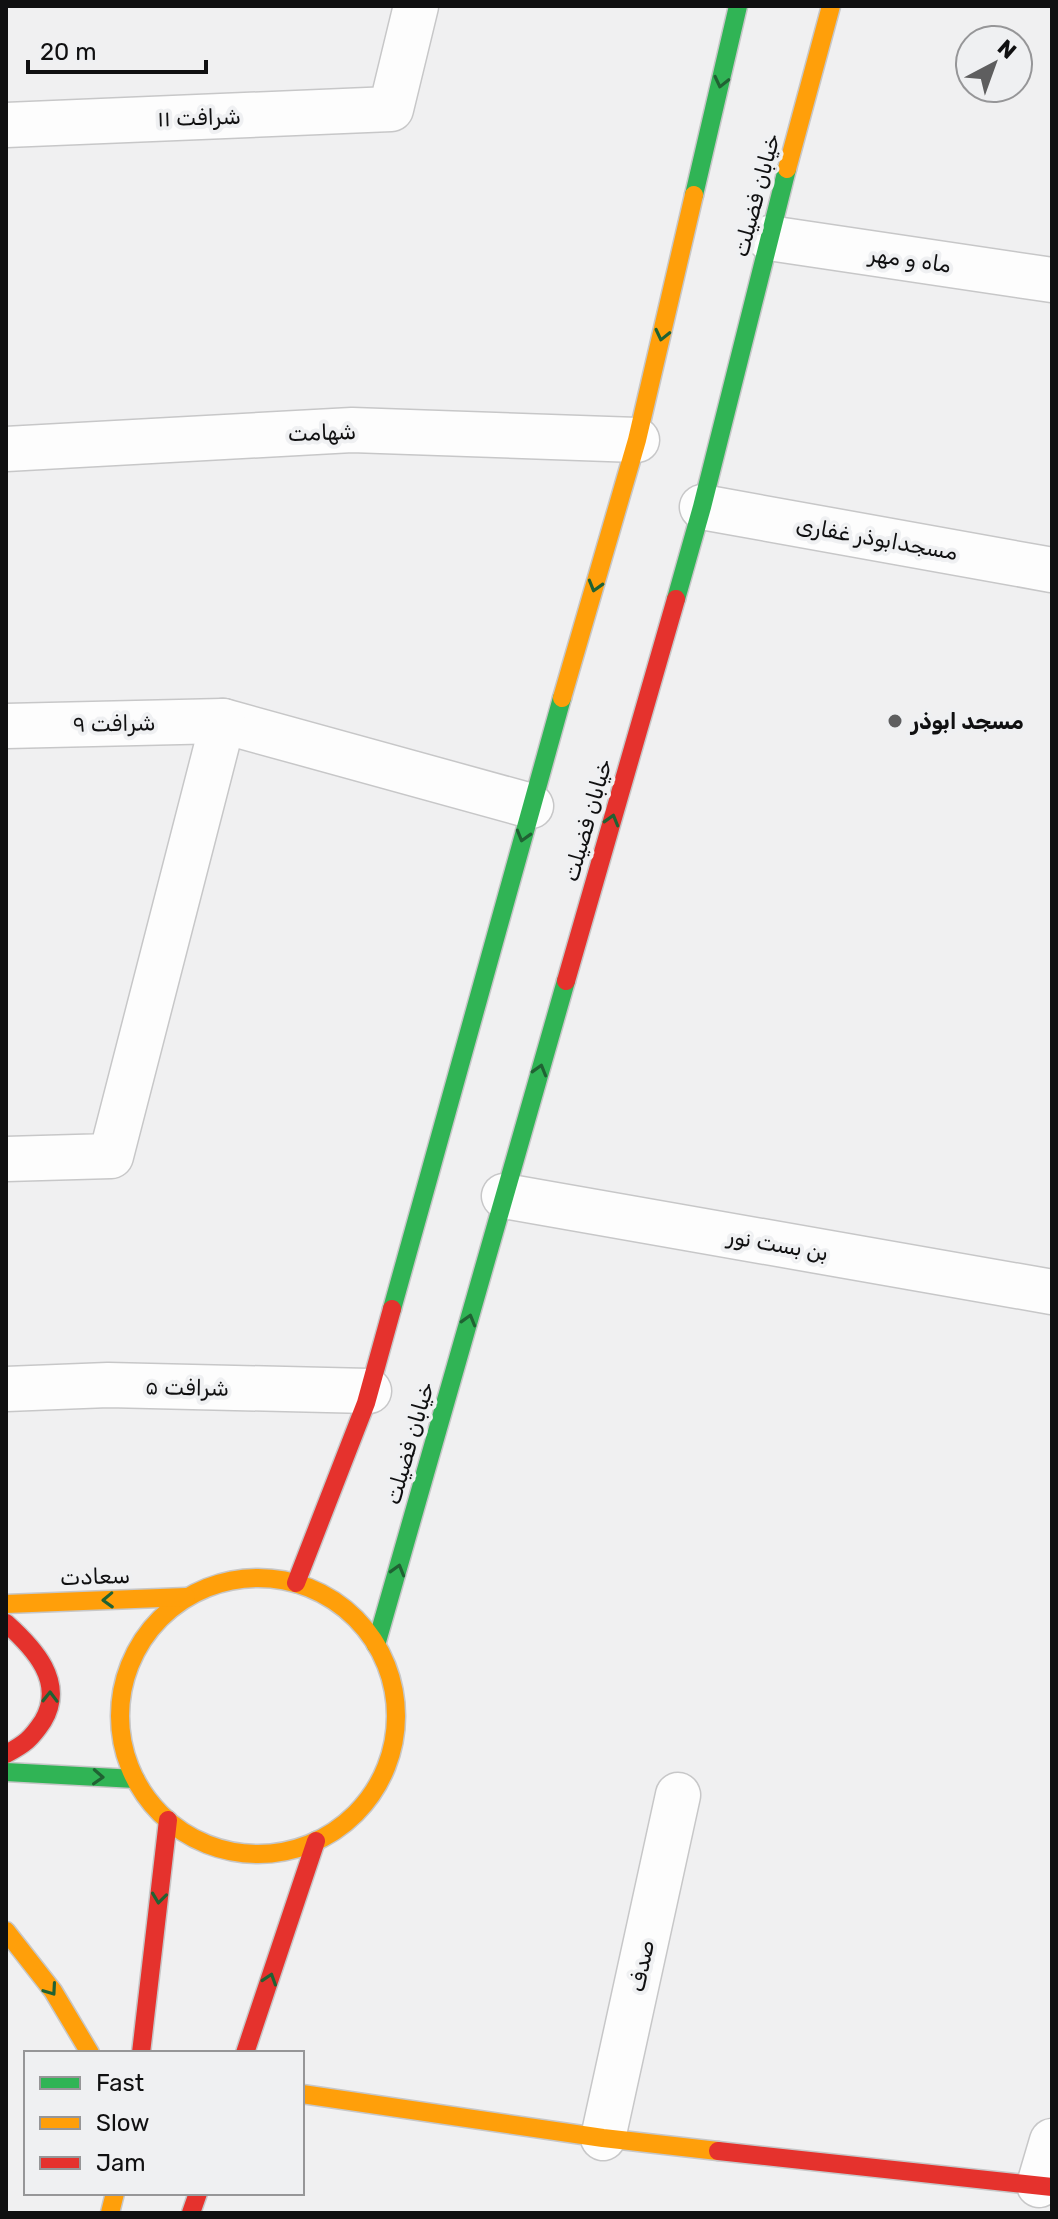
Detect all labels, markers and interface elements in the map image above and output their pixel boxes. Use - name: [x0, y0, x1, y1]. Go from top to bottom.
- scale bar: [28, 24, 206, 74]
- north arrow: [954, 24, 1034, 104]
- text: N: [992, 34, 1022, 65]
- text: 20 m: [40, 38, 97, 66]
- one-way arrow: [713, 75, 730, 88]
- street label: شرافت ۱۱: [157, 103, 241, 132]
- street label: خیابان فضیلت: [727, 131, 786, 260]
- street label: ماه و مهر: [865, 240, 953, 279]
- one-way arrow: [654, 328, 671, 342]
- street label: شهامت: [287, 418, 357, 447]
- street label: مسجدابوذر غفاری: [794, 511, 960, 566]
- one-way arrow: [588, 579, 604, 593]
- place label: مسجد ابوذر: [909, 708, 1024, 735]
- street label: شرافت ۹: [72, 709, 156, 738]
- marker: مسجد ابوذر: [886, 712, 904, 730]
- street label: خیابان فضیلت: [557, 756, 618, 885]
- one-way arrow: [603, 813, 619, 827]
- one-way arrow: [516, 829, 532, 843]
- one-way arrow: [531, 1063, 548, 1077]
- street label: بن بست نور: [723, 1222, 830, 1267]
- one-way arrow: [460, 1313, 476, 1327]
- street label: شرافت ۵: [145, 1373, 229, 1402]
- street label: خیابان فضیلت: [379, 1379, 440, 1508]
- street label: سعادت: [59, 1562, 131, 1591]
- one-way arrow: [388, 1563, 405, 1577]
- one-way arrow: [101, 1591, 114, 1608]
- one-way arrow: [41, 1690, 59, 1702]
- one-way arrow: [92, 1768, 105, 1785]
- one-way arrow: [151, 1892, 168, 1905]
- street label: صدف: [623, 1938, 660, 1995]
- one-way arrow: [260, 1973, 276, 1987]
- one-way arrow: [41, 1981, 56, 1995]
- legend: [24, 2051, 304, 2195]
- text: Fast: [96, 2069, 144, 2097]
- text: Slow: [96, 2109, 149, 2137]
- text: Jam: [96, 2149, 146, 2177]

